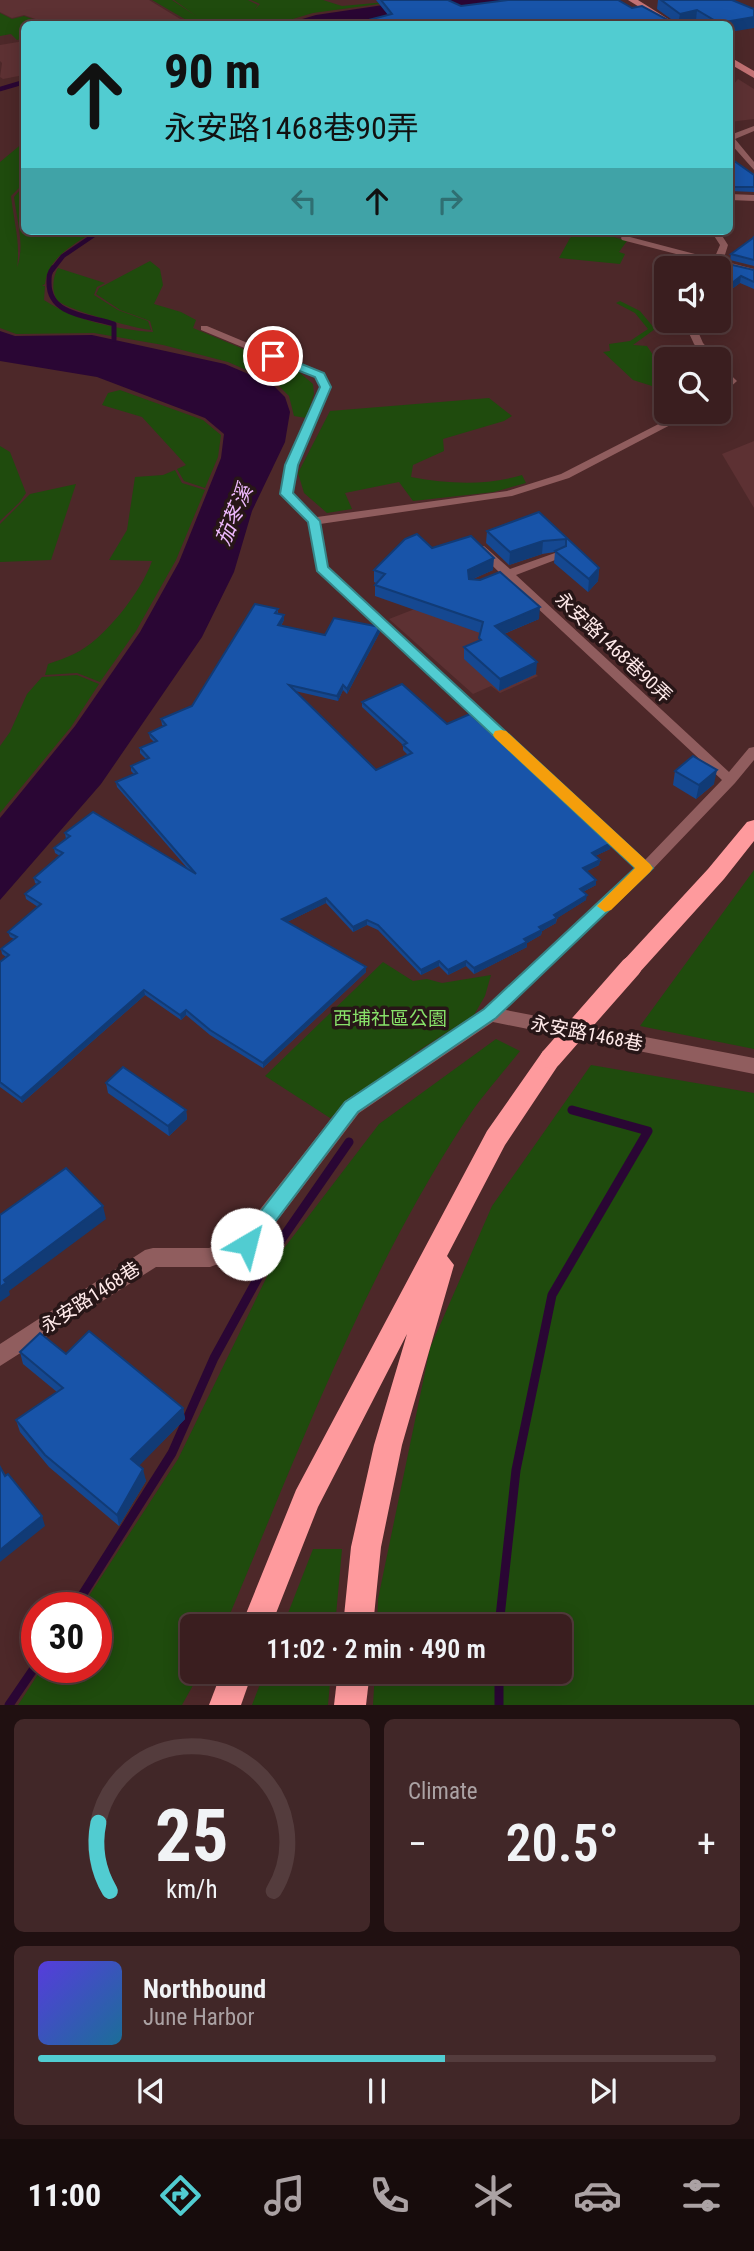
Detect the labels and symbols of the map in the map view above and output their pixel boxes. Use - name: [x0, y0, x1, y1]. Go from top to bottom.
- pin: [243, 326, 303, 386]
- water label: 茄苳溪: [211, 479, 259, 549]
- street label: 永安路1468巷90弄: [550, 587, 677, 707]
- park label: 西埔社區公園: [333, 1007, 447, 1030]
- street label: 永安路1468巷: [529, 1011, 645, 1056]
- position arrow: [210, 1207, 284, 1281]
- street label: 永安路1468巷: [36, 1257, 144, 1338]
- speed limit sign: 30: [21, 1592, 112, 1683]

